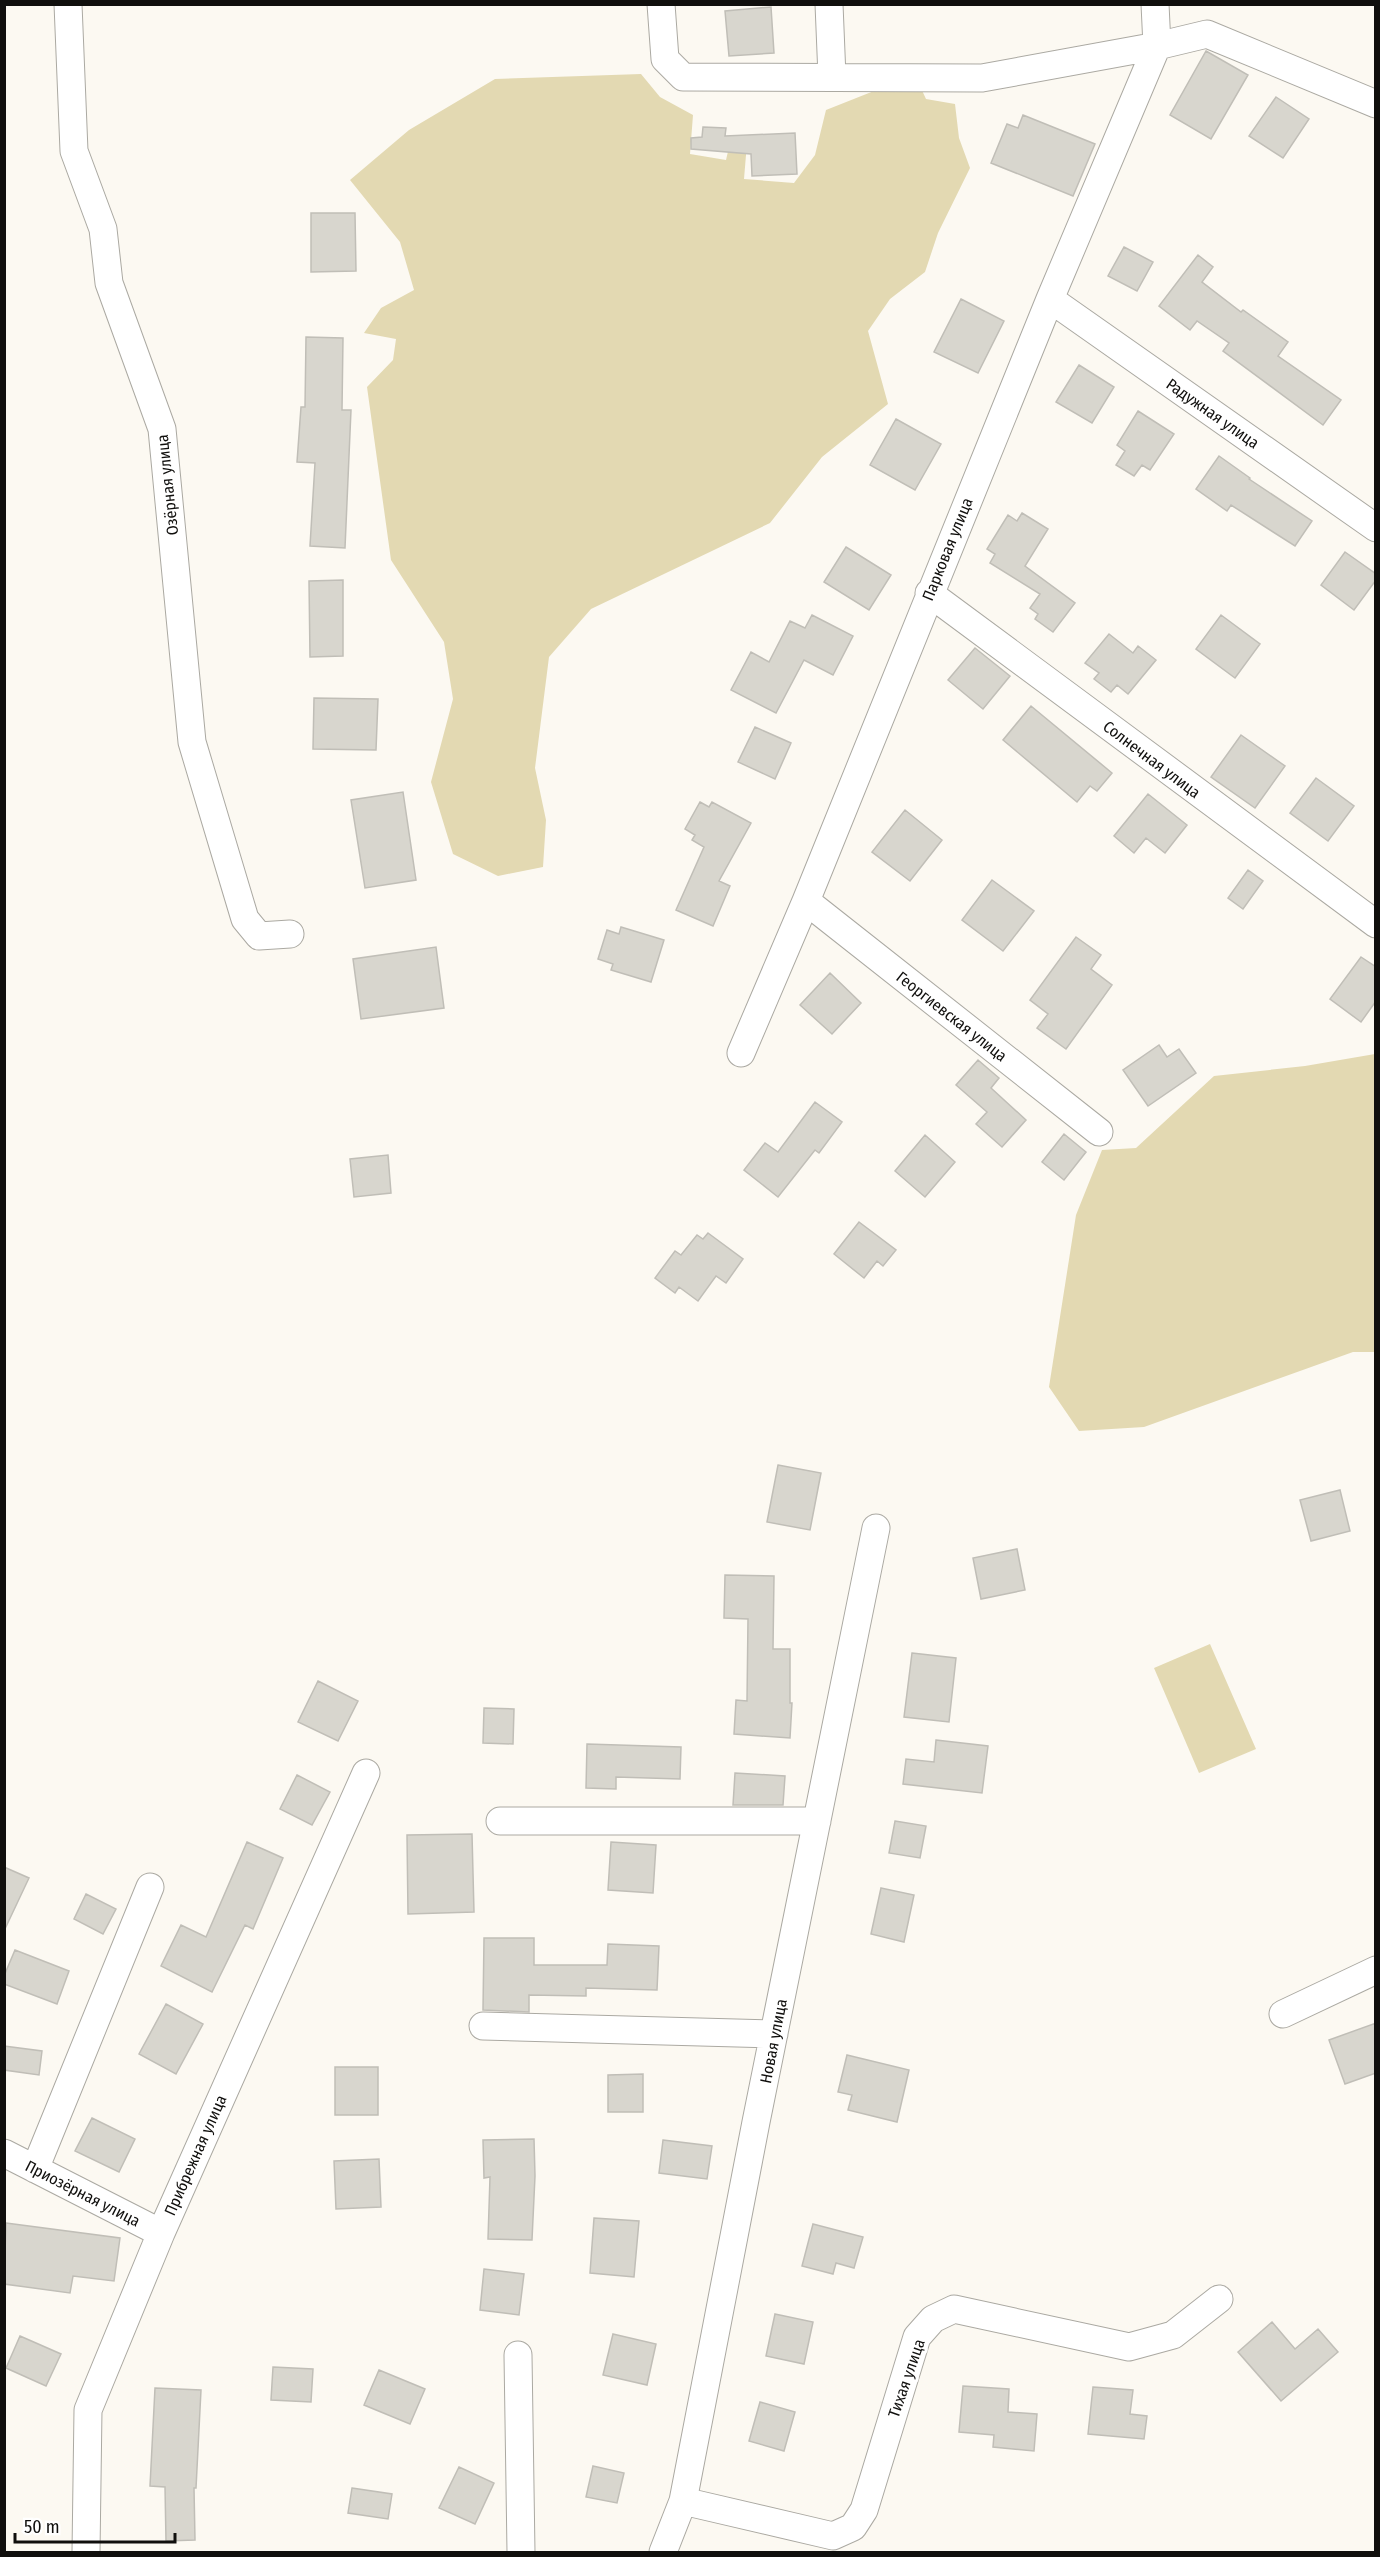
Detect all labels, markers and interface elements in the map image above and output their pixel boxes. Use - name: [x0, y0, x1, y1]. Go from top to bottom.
- street label: Радужная улица: [1163, 374, 1263, 453]
- street label: Озёрная улица: [153, 433, 182, 536]
- street label: Парковая улица: [918, 495, 977, 603]
- street label: Солнечная улица: [1099, 717, 1204, 802]
- street label: Георгиевская улица: [893, 967, 1011, 1066]
- street label: Новая улица: [756, 1997, 791, 2085]
- street label: Прибрежная улица: [160, 2092, 231, 2218]
- street label: Приозёрная улица: [22, 2156, 144, 2231]
- street label: Тихая улица: [884, 2336, 929, 2420]
- scale bar: [15, 2506, 176, 2544]
- text: 50 m: [24, 2516, 60, 2538]

